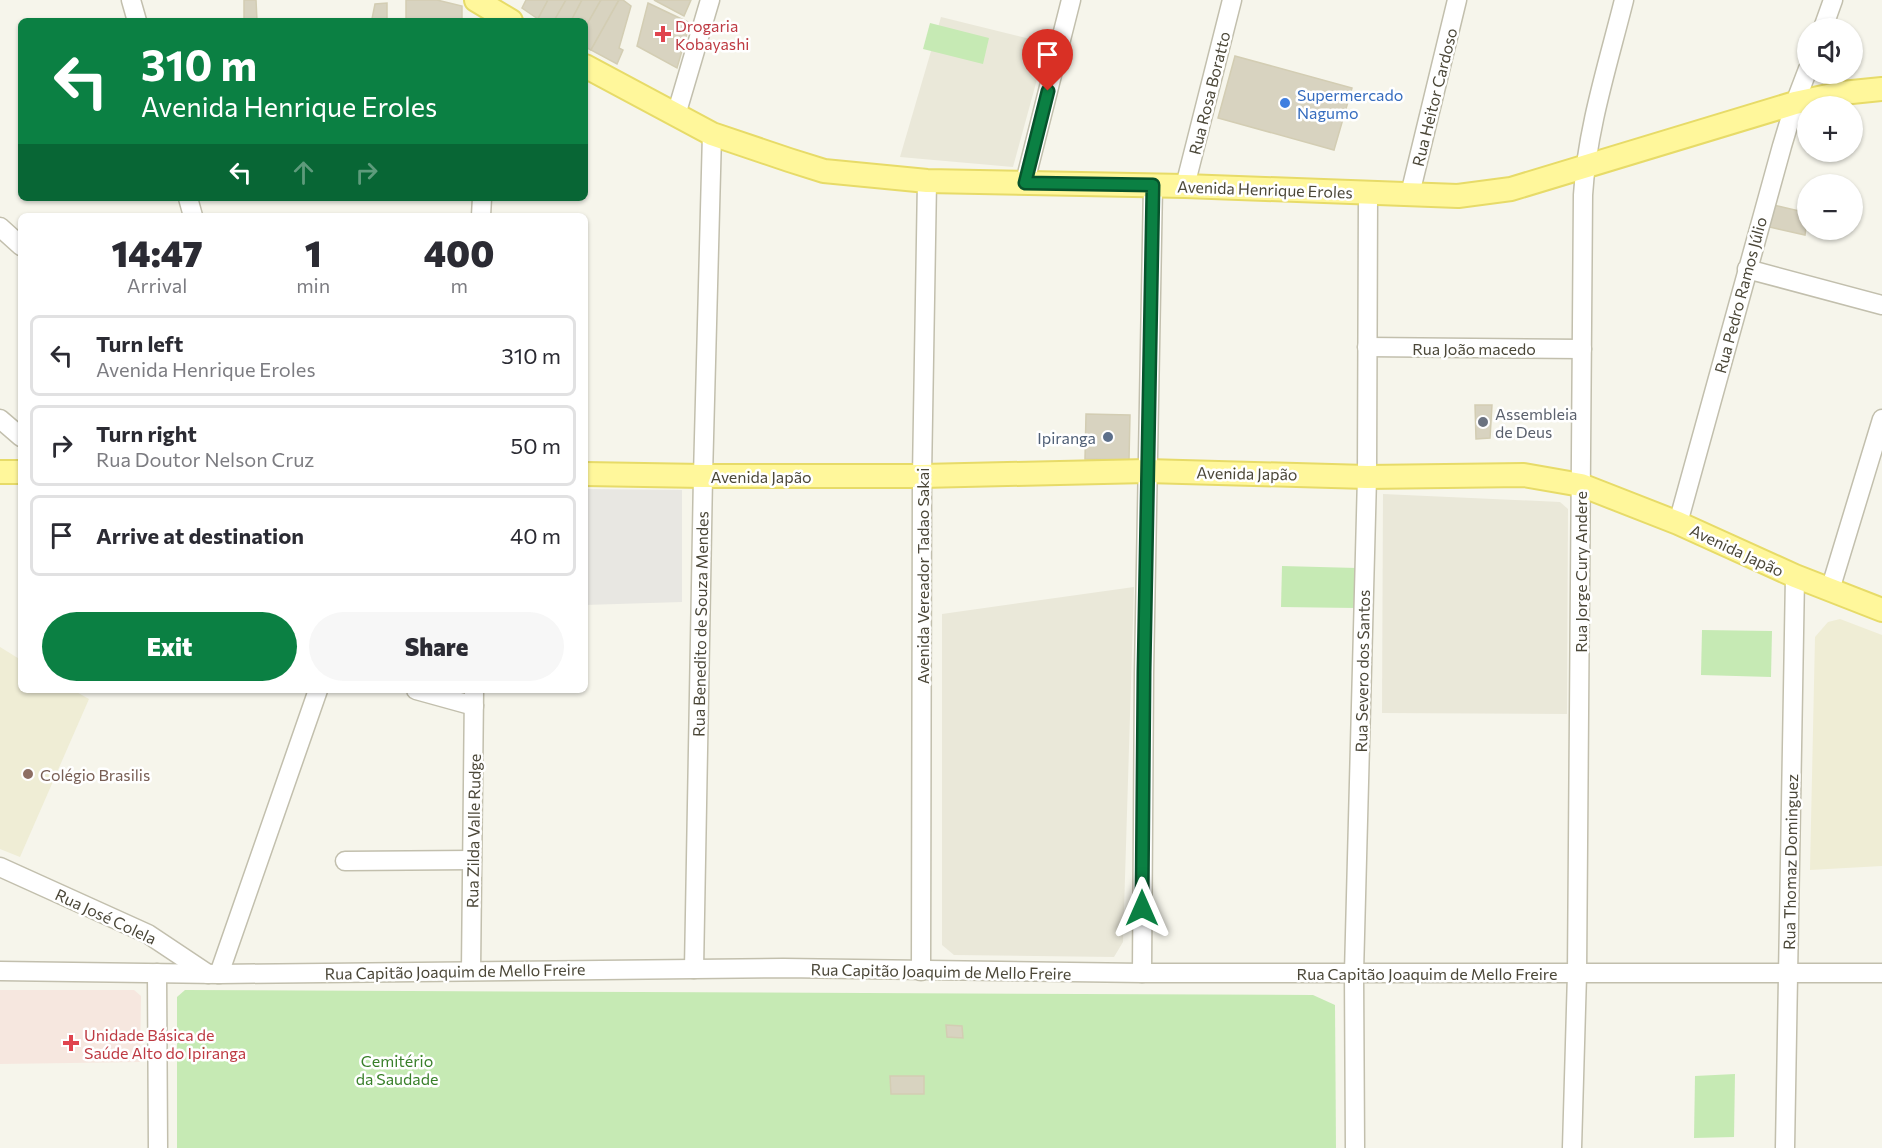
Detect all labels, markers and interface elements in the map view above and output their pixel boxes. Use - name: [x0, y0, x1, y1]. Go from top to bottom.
- place label: Drogaria Kobayashi: [675, 16, 749, 53]
- map controls: [1797, 18, 1863, 240]
- button: sound: [1797, 18, 1863, 84]
- street label: Rua Heitor Cardoso: [1408, 26, 1460, 168]
- marker: Drogaria Kobayashi: [656, 27, 670, 41]
- pin: [1022, 29, 1073, 91]
- street label: Rua Rosa Boratto: [1184, 29, 1234, 157]
- text: 310 m: [141, 38, 257, 90]
- icon: arrive: [1031, 38, 1064, 71]
- icon: left: [42, 42, 120, 120]
- place label: Supermercado Nagumo: [1297, 85, 1403, 122]
- text: Avenida Henrique Eroles: [141, 90, 437, 123]
- marker: Supermercado Nagumo: [1278, 96, 1292, 110]
- button: +: [1797, 96, 1863, 162]
- icon: left: [224, 156, 257, 189]
- icon: ahead: [287, 156, 320, 189]
- icon: right: [350, 156, 383, 189]
- button: −: [1797, 174, 1863, 240]
- street label: Avenida Henrique Eroles: [1177, 176, 1353, 202]
- street label: Rua Pedro Ramos Júlio: [1710, 215, 1770, 375]
- text: 14:47: [112, 230, 203, 274]
- text: 1: [305, 230, 322, 274]
- text: 400: [424, 230, 494, 274]
- text: Arrival: [127, 273, 187, 297]
- text: min: [296, 273, 330, 297]
- text: m: [450, 273, 468, 297]
- text: Turn left: [96, 330, 183, 357]
- icon: left: [45, 339, 78, 372]
- street label: Rua João macedo: [1412, 339, 1536, 358]
- text: 310 m: [501, 342, 561, 369]
- text: Avenida Henrique Eroles: [96, 357, 316, 381]
- place label: Assembleia de Deus: [1495, 404, 1577, 441]
- marker: Assembleia de Deus: [1476, 415, 1490, 429]
- text: Turn right: [96, 420, 197, 447]
- place label: Ipiranga: [1037, 428, 1096, 447]
- icon: right: [45, 429, 78, 462]
- marker: Ipiranga: [1101, 430, 1115, 444]
- text: 50 m: [511, 432, 561, 459]
- text: Rua Doutor Nelson Cruz: [96, 447, 314, 471]
- street label: Avenida Japão: [1196, 463, 1298, 483]
- street label: Avenida Japão: [710, 467, 812, 486]
- street label: Avenida Vereador Tadao Sakai: [913, 468, 932, 684]
- street label: Rua Jorge Cury Andere: [1571, 491, 1590, 653]
- street label: Rua Benedito de Souza Mendes: [689, 511, 711, 737]
- icon: arrive: [45, 519, 78, 552]
- street label: Avenida Japão: [1687, 520, 1787, 580]
- text: Arrive at destination: [96, 522, 304, 549]
- text: 40 m: [510, 522, 561, 549]
- street label: Rua Severo dos Santos: [1351, 589, 1373, 753]
- button: Exit: [42, 612, 297, 681]
- button: Share: [309, 612, 564, 681]
- street label: Rua Zilda Valle Rudge: [462, 754, 484, 908]
- place label: Colégio Brasilis: [40, 765, 150, 784]
- marker: Colégio Brasilis: [21, 767, 35, 781]
- street label: Rua Thomaz Dominguez: [1779, 774, 1801, 950]
- position arrow: [1110, 876, 1174, 940]
- street label: Rua José Colela: [52, 884, 160, 948]
- street label: Rua Capitão Joaquim de Mello Freire: [324, 959, 586, 983]
- street label: Rua Capitão Joaquim de Mello Freire: [810, 959, 1072, 983]
- street label: Rua Capitão Joaquim de Mello Freire: [1297, 964, 1557, 983]
- place label: Unidade Básica de Saúde Alto do Ipiranga: [84, 1025, 246, 1062]
- marker: Unidade Básica de Saúde Alto do Ipiranga: [62, 1034, 80, 1052]
- park label: Cemitério da Saudade: [356, 1051, 438, 1088]

